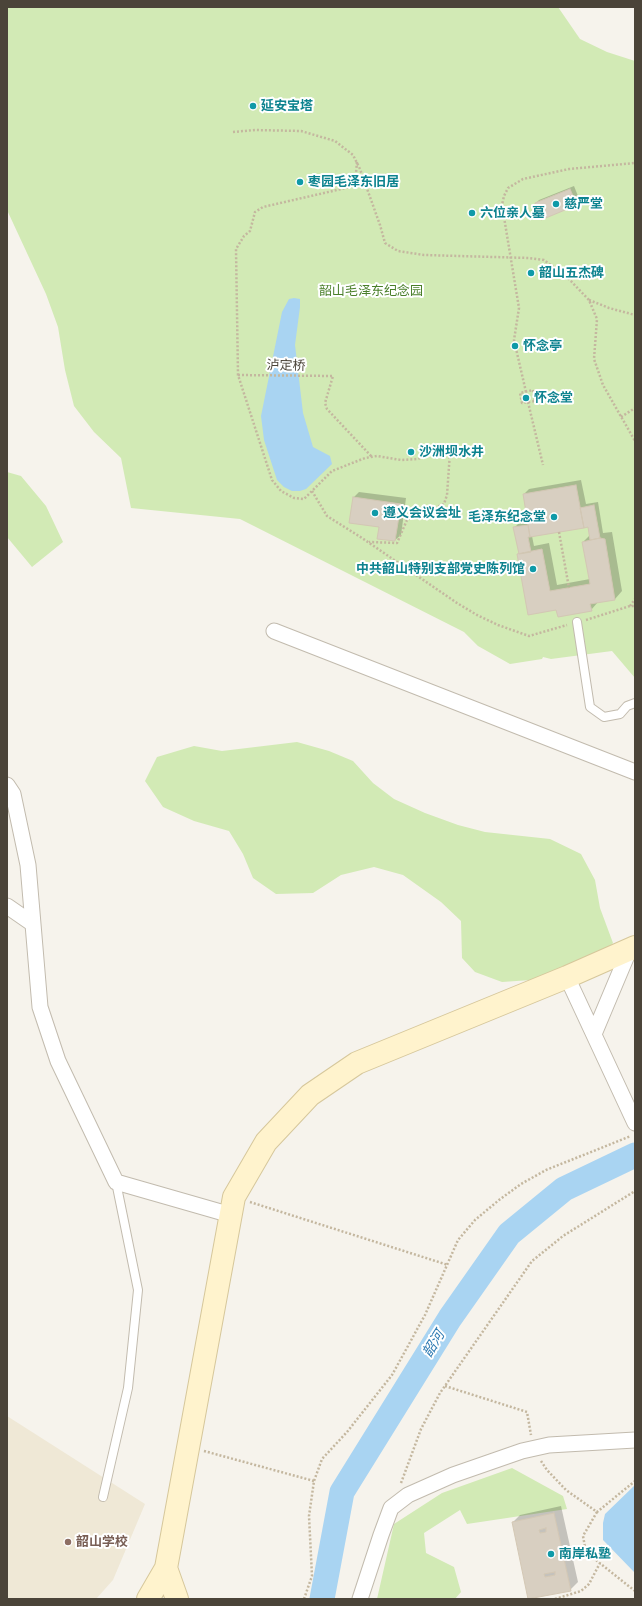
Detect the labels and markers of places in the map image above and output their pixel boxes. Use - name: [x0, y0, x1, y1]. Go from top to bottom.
- place label: 延安宝塔: [261, 98, 313, 114]
- marker: 延安宝塔: [248, 101, 258, 111]
- place label: 枣园毛泽东旧居: [308, 174, 399, 190]
- marker: 枣园毛泽东旧居: [295, 177, 305, 187]
- place label: 慈严堂: [564, 196, 603, 212]
- marker: 慈严堂: [551, 199, 561, 209]
- place label: 六位亲人墓: [480, 205, 545, 221]
- marker: 六位亲人墓: [467, 208, 477, 218]
- place label: 韶山五杰碑: [539, 265, 604, 281]
- marker: 韶山五杰碑: [526, 268, 536, 278]
- place label: 怀念亭: [523, 338, 562, 354]
- marker: 怀念亭: [510, 341, 520, 351]
- place label: 怀念堂: [534, 390, 573, 406]
- marker: 怀念堂: [521, 393, 531, 403]
- place label: 沙洲坝水井: [419, 444, 484, 460]
- marker: 沙洲坝水井: [406, 447, 416, 457]
- place label: 遵义会议会址: [383, 505, 461, 521]
- marker: 遵义会议会址: [370, 508, 380, 518]
- place label: 毛泽东纪念堂: [468, 509, 546, 525]
- marker: 毛泽东纪念堂: [549, 512, 559, 522]
- place label: 中共韶山特别支部党史陈列馆: [356, 561, 525, 577]
- marker: 中共韶山特别支部党史陈列馆: [528, 564, 538, 574]
- place label: 韶山学校: [76, 1534, 128, 1550]
- marker: 韶山学校: [63, 1537, 73, 1547]
- place label: 南岸私塾: [559, 1546, 611, 1562]
- marker: 南岸私塾: [546, 1549, 556, 1559]

